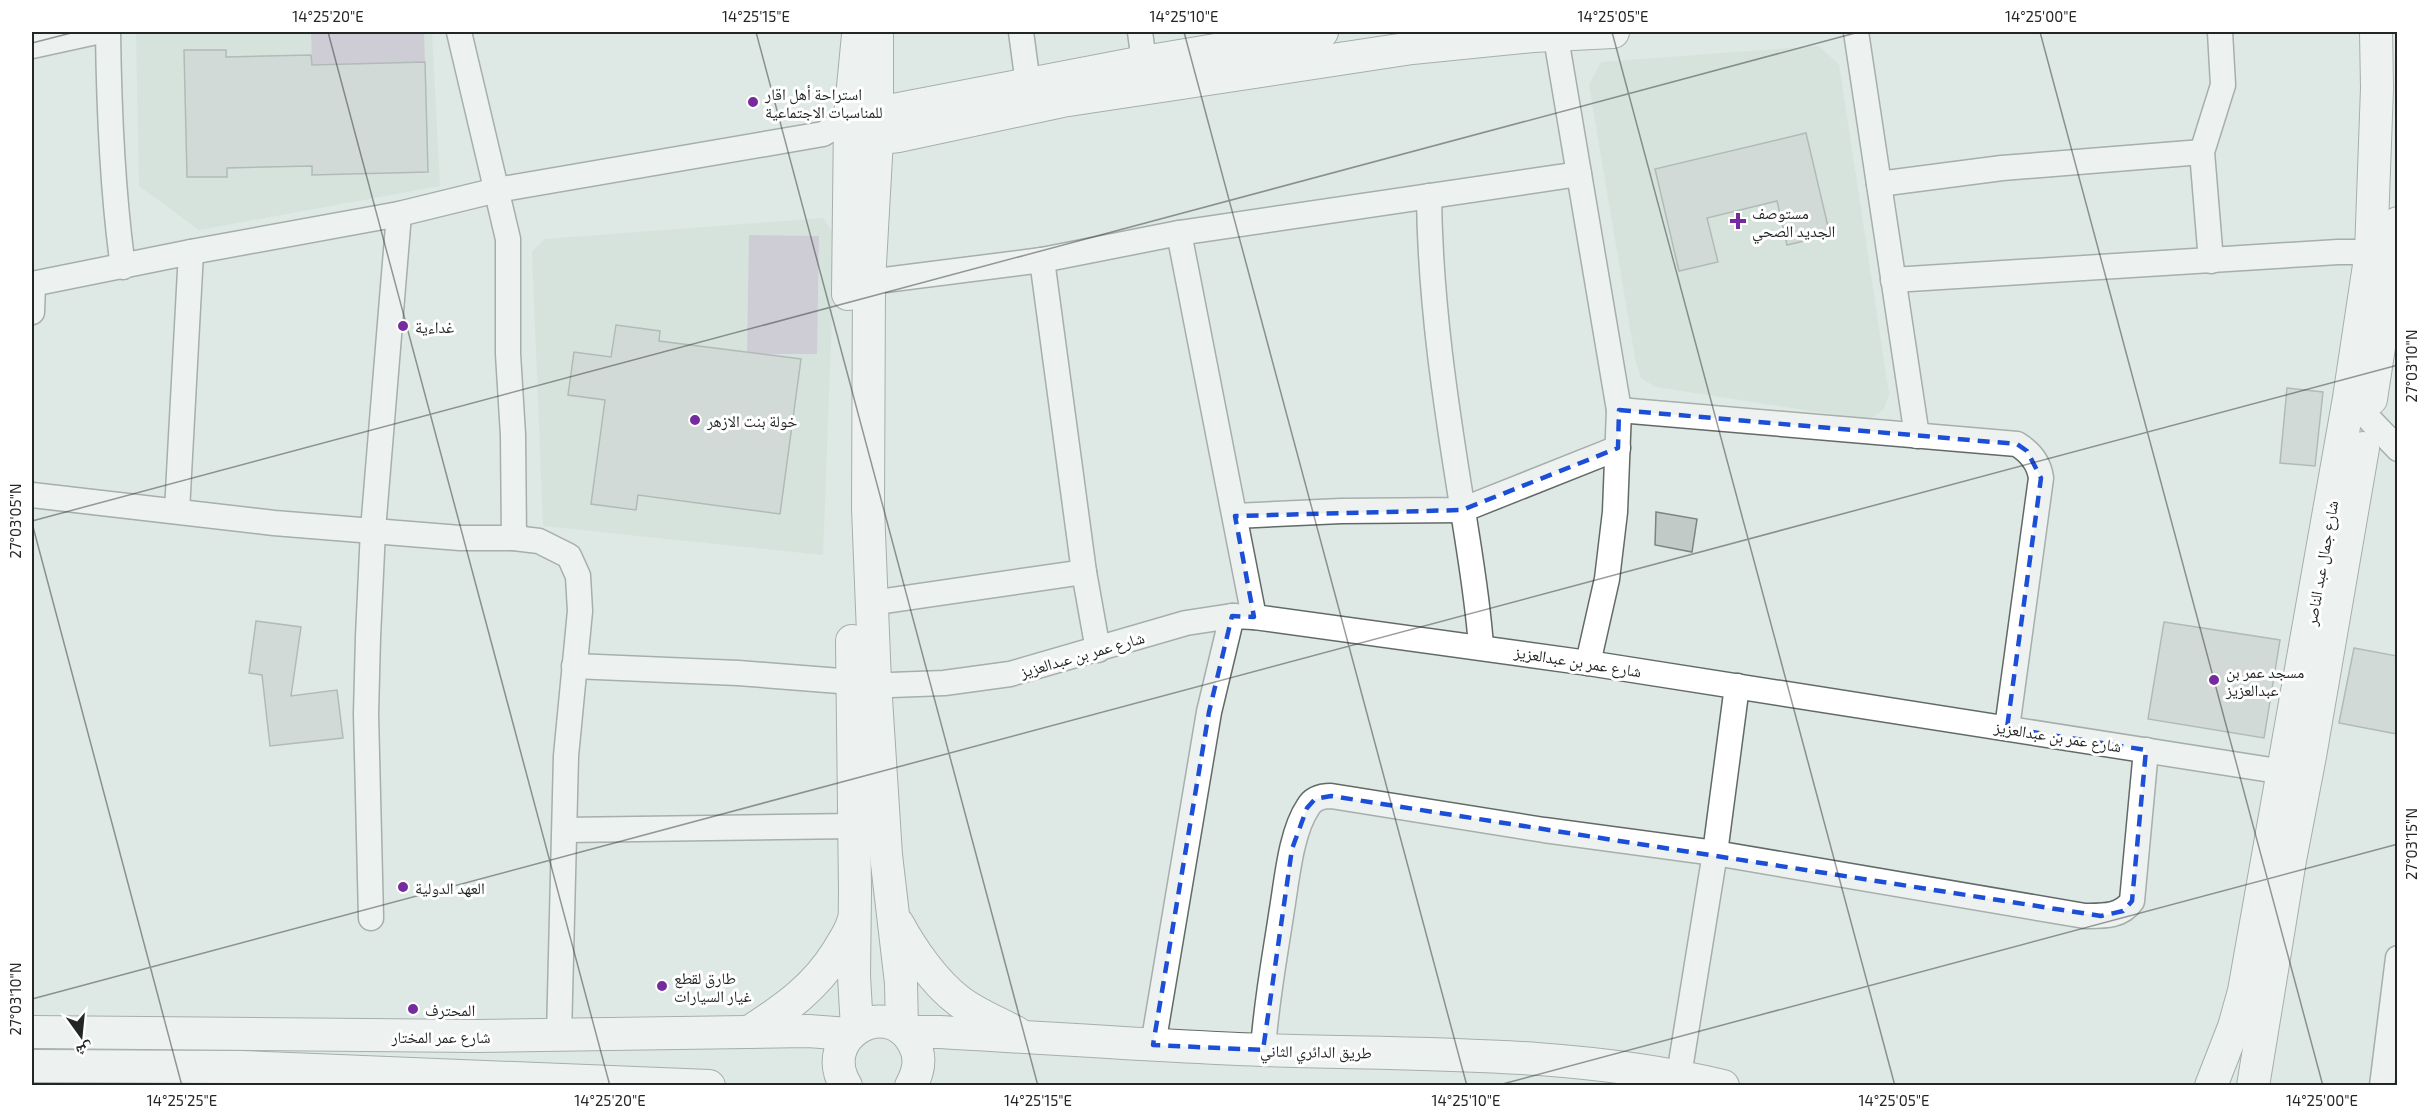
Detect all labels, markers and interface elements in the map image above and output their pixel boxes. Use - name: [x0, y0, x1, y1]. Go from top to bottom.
- text: 14°25'20"E: [292, 7, 364, 25]
- text: 14°25'15"E: [722, 7, 790, 25]
- text: 14°25'10"E: [1150, 7, 1218, 25]
- text: 14°25'05"E: [1577, 7, 1649, 25]
- text: 14°25'00"E: [2005, 7, 2077, 25]
- place label: استراحة أهل اقار للمناسبات الاجتماعية: [764, 84, 883, 121]
- marker: استراحة أهل اقار للمناسبات الاجتماعية: [746, 95, 760, 109]
- place label: مستوصف الجديد الصحي: [1752, 203, 1835, 244]
- marker: مستوصف الجديد الصحي: [1729, 212, 1747, 230]
- place label: غداءية: [415, 317, 454, 336]
- marker: غداءية: [396, 319, 410, 333]
- text: 27°03'10"N: [2402, 330, 2420, 402]
- place label: خولة بنت الازهر: [706, 411, 797, 431]
- marker: خولة بنت الازهر: [688, 413, 702, 427]
- text: 27°03'05"N: [6, 483, 24, 559]
- street label: شارع جمال عبد الناصر: [2300, 499, 2343, 628]
- street label: شارع عمر بن عبدالعزيز: [1017, 627, 1147, 683]
- street label: شارع عمر بن عبدالعزيز: [1512, 641, 1643, 682]
- place label: مسجد عمر بن عبدالعزيز: [2225, 662, 2304, 700]
- marker: مسجد عمر بن عبدالعزيز: [2207, 673, 2221, 687]
- street label: شارع عمر بن عبدالعزيز: [1992, 716, 2123, 757]
- text: 27°03'15"N: [2402, 808, 2420, 880]
- place label: العهد الدولية: [415, 878, 485, 898]
- marker: العهد الدولية: [396, 880, 410, 894]
- text: 27°03'10"N: [6, 963, 24, 1035]
- place label: طارق لقطع غيار السيارات: [674, 968, 752, 1006]
- marker: طارق لقطع غيار السيارات: [655, 979, 669, 993]
- place label: المحترف: [425, 1000, 475, 1020]
- marker: المحترف: [406, 1002, 420, 1016]
- north arrow: [51, 1006, 111, 1066]
- street label: شارع عمر المختار: [390, 1027, 491, 1048]
- text: ش: [74, 1039, 96, 1062]
- street label: طريق الدائري الثاني: [1260, 1041, 1372, 1066]
- text: 14°25'25"E: [147, 1091, 217, 1109]
- text: 14°25'20"E: [574, 1091, 646, 1109]
- text: 14°25'15"E: [1004, 1091, 1072, 1109]
- text: 14°25'10"E: [1432, 1091, 1500, 1109]
- text: 14°25'05"E: [1858, 1091, 1930, 1109]
- text: 14°25'00"E: [2286, 1091, 2358, 1109]

